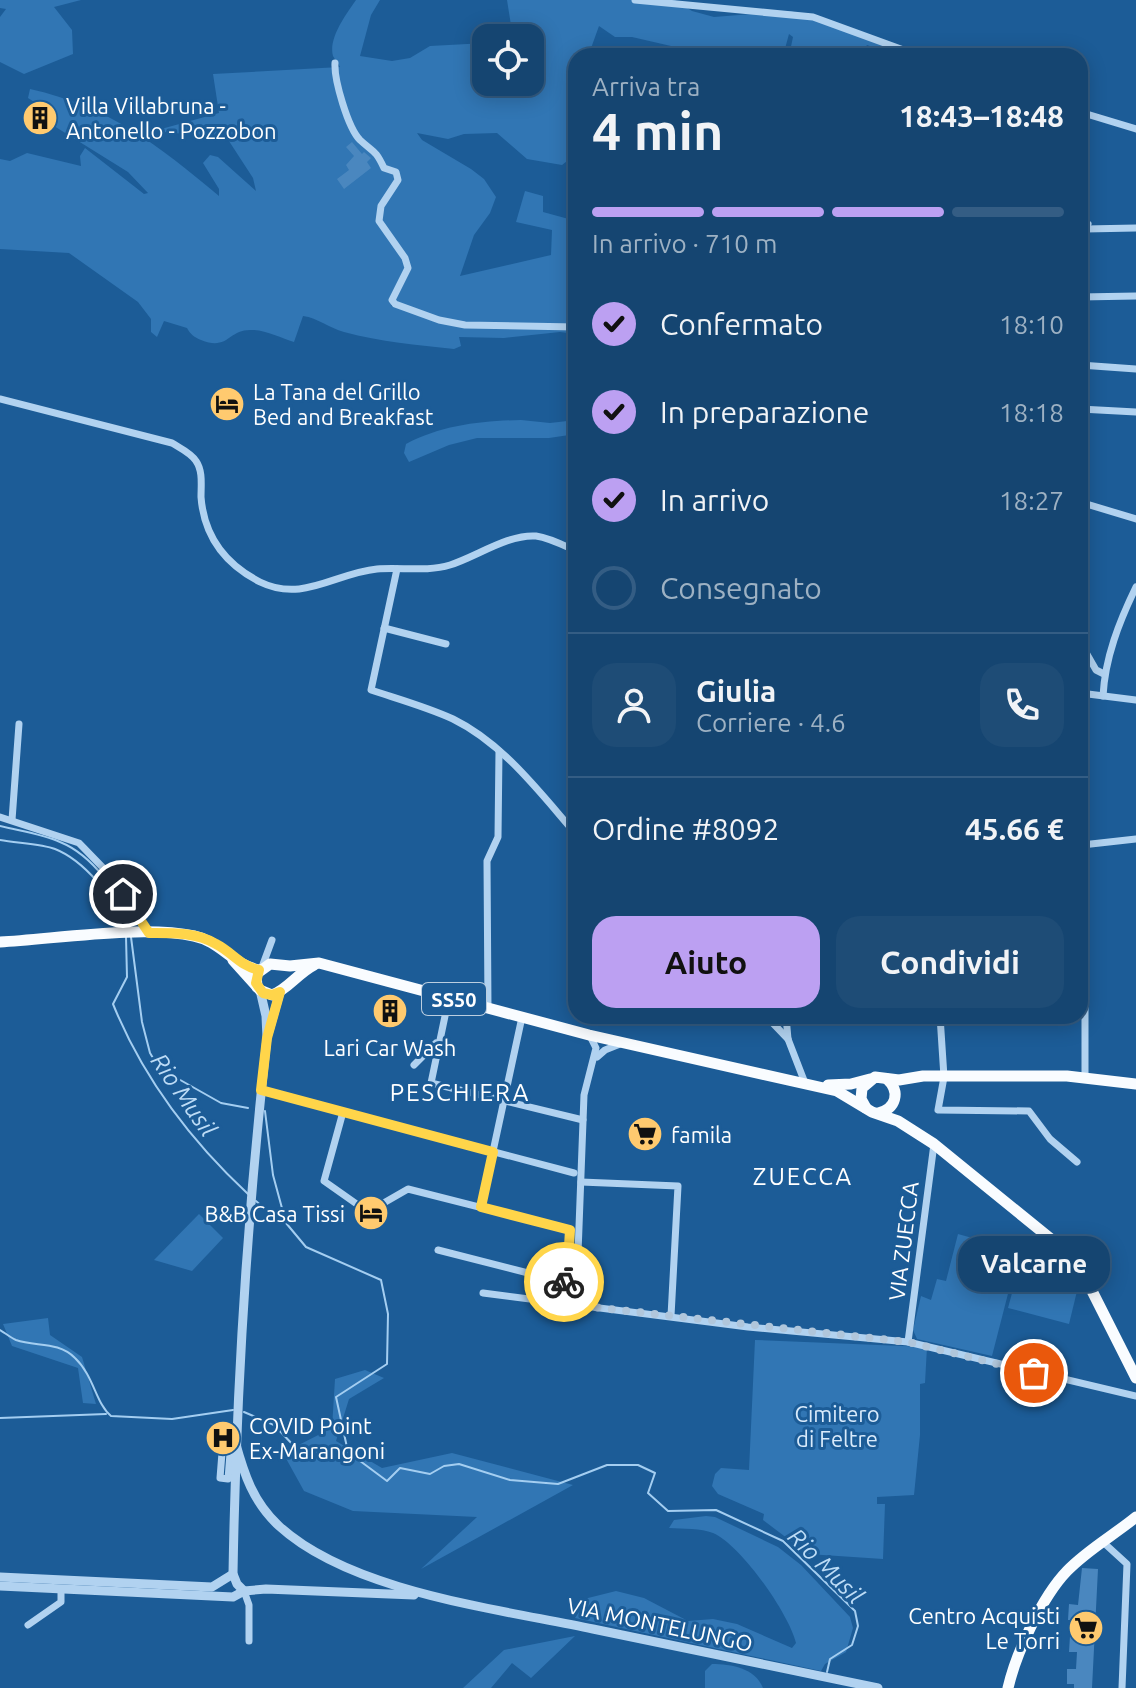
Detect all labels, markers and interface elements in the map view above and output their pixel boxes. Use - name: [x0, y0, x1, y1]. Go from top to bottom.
- map controls: [472, 24, 544, 96]
- button: locate: [472, 24, 544, 96]
- text: Arriva tra: [592, 72, 700, 101]
- place label: Villa Villabruna - Antonello - Pozzobon: [66, 93, 277, 143]
- building icon: Villa Villabruna - Antonello - Pozzobon: [21, 99, 59, 137]
- text: 18:43–18:48: [899, 99, 1064, 133]
- text: 4 min: [592, 102, 723, 160]
- text: In arrivo · 710 m: [592, 229, 777, 258]
- icon: check: [592, 302, 636, 346]
- text: Confermato: [660, 307, 823, 341]
- text: 18:10: [999, 310, 1064, 339]
- place label: La Tana del Grillo Bed and Breakfast: [253, 379, 434, 429]
- hotel icon: La Tana del Grillo Bed and Breakfast: [208, 385, 246, 423]
- icon: check: [592, 390, 636, 434]
- text: In preparazione: [660, 395, 869, 429]
- text: 18:18: [999, 398, 1064, 427]
- icon: check: [592, 478, 636, 522]
- text: In arrivo: [660, 483, 769, 517]
- text: 18:27: [999, 486, 1064, 515]
- text: Consegnato: [660, 571, 822, 605]
- button: person: [592, 663, 676, 747]
- button: phone: [980, 663, 1064, 747]
- text: Giulia: [696, 674, 776, 708]
- text: Corriere · 4.6: [696, 708, 846, 737]
- text: Ordine #8092: [592, 812, 779, 846]
- text: 45.66 €: [965, 812, 1064, 846]
- pin: [89, 860, 157, 928]
- icon: home: [101, 872, 145, 916]
- button: Aiuto: [592, 916, 820, 1008]
- button: Condividi: [836, 916, 1064, 1008]
- road number: SS50: [422, 983, 486, 1015]
- building icon: Lari Car Wash: [371, 992, 409, 1030]
- place label: Lari Car Wash: [324, 1035, 456, 1060]
- water label: Rio Musil: [146, 1048, 223, 1142]
- district label: PESCHIERA: [390, 1079, 530, 1106]
- supermarket icon: famila: [626, 1115, 664, 1153]
- place label: famila: [671, 1122, 732, 1147]
- district label: ZUECCA: [753, 1163, 853, 1190]
- street label: VIA ZUECCA: [883, 1179, 923, 1302]
- hotel icon: B&B Casa Tissi: [352, 1194, 390, 1232]
- place label: B&B Casa Tissi: [204, 1201, 345, 1226]
- callout: Valcarne: [958, 1237, 1110, 1293]
- courier: [524, 1242, 604, 1322]
- text: Valcarne: [981, 1249, 1087, 1278]
- icon: bike: [542, 1260, 586, 1304]
- pin: [1000, 1339, 1068, 1407]
- icon: bag: [1012, 1351, 1056, 1395]
- park label: Cimitero di Feltre: [794, 1401, 880, 1451]
- place label: COVID Point Ex-Marangoni: [249, 1413, 385, 1463]
- hospital icon: COVID Point Ex-Marangoni: [204, 1419, 242, 1457]
- water label: Rio Musil: [783, 1523, 869, 1609]
- street label: VIA MONTELUNGO: [565, 1592, 755, 1656]
- place label: Centro Acquisti Le Torri: [908, 1603, 1060, 1653]
- supermarket icon: Centro Acquisti Le Torri: [1067, 1609, 1105, 1647]

